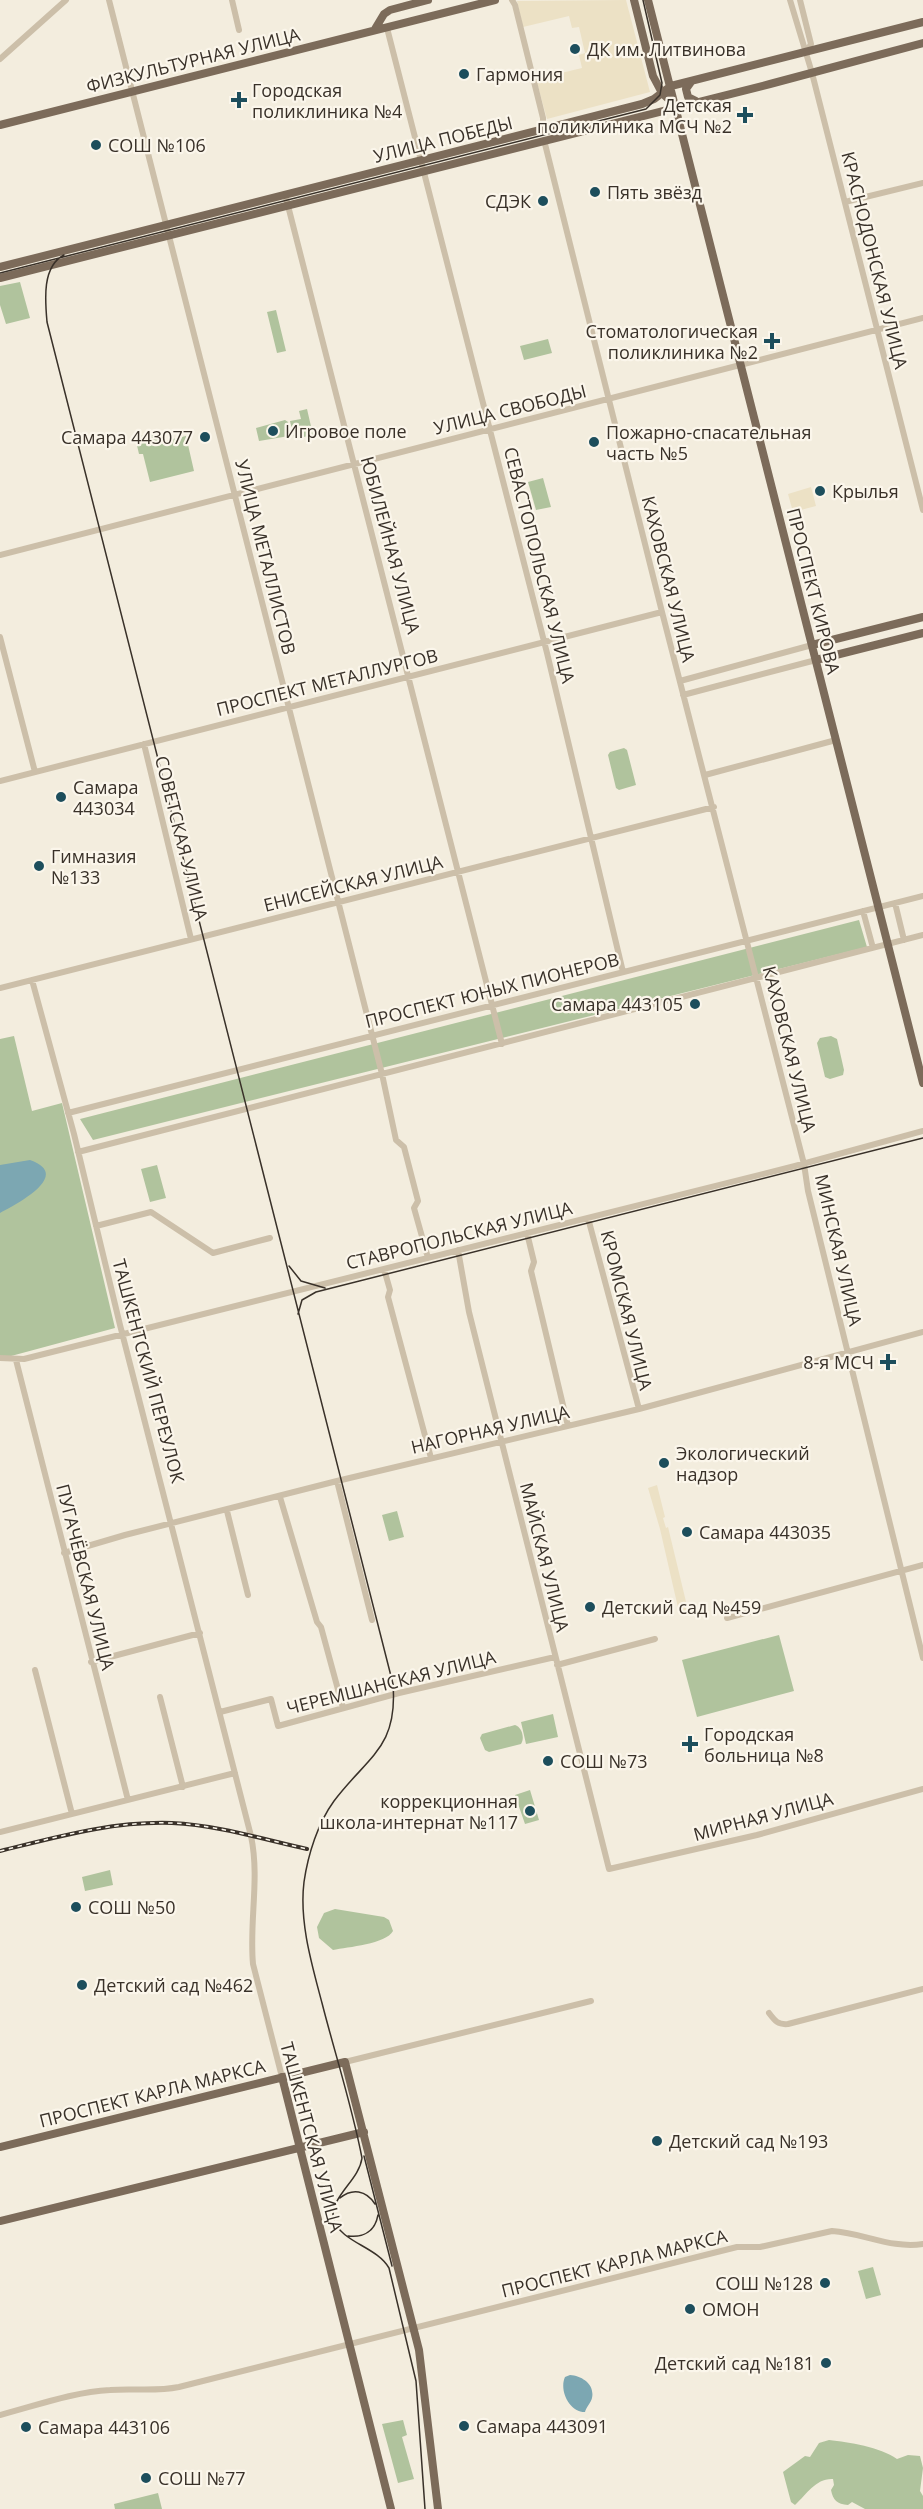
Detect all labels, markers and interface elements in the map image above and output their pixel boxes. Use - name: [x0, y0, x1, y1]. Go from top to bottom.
- street label: ФИЗКУЛЬТУРНАЯ УЛИЦА: [84, 22, 303, 98]
- place label: ДК им. Литвинова: [587, 37, 746, 61]
- marker: ДК им. Литвинова: [568, 42, 582, 56]
- place label: Гармония: [476, 62, 563, 86]
- marker: Гармония: [457, 67, 471, 81]
- place label: Городская поликлиника №4: [252, 78, 402, 123]
- marker: Городская поликлиника №4: [230, 91, 248, 109]
- place label: Детская поликлиника МСЧ №2: [537, 93, 732, 138]
- marker: Детская поликлиника МСЧ №2: [736, 106, 754, 124]
- street label: УЛИЦА ПОБЕДЫ: [371, 110, 515, 168]
- place label: СОШ №106: [108, 133, 206, 157]
- marker: СОШ №106: [89, 138, 103, 152]
- street label: КРАСНОДОНСКАЯ УЛИЦА: [836, 149, 914, 372]
- place label: Пять звёзд: [607, 180, 702, 204]
- marker: Пять звёзд: [588, 185, 602, 199]
- place label: СДЭК: [485, 189, 531, 213]
- marker: СДЭК: [536, 194, 550, 208]
- place label: Стоматологическая поликлиника №2: [586, 319, 758, 364]
- marker: Стоматологическая поликлиника №2: [763, 332, 781, 350]
- street label: УЛИЦА СВОБОДЫ: [431, 378, 589, 440]
- place label: Игровое поле: [285, 419, 407, 443]
- place label: Пожарно-спасательная часть №5: [606, 420, 811, 465]
- marker: Игровое поле: [266, 424, 280, 438]
- place label: Самара 443077: [61, 425, 193, 449]
- marker: Самара 443077: [198, 430, 212, 444]
- marker: Пожарно-спасательная часть №5: [587, 435, 601, 449]
- street label: СЕВАСТОПОЛЬСКАЯ УЛИЦА: [499, 444, 581, 686]
- street label: ЮБИЛЕЙНАЯ УЛИЦА: [356, 454, 426, 637]
- street label: УЛИЦА МЕТАЛЛИСТОВ: [230, 457, 302, 657]
- place label: Крылья: [832, 479, 899, 503]
- marker: Крылья: [813, 484, 827, 498]
- street label: КАХОВСКАЯ УЛИЦА: [637, 494, 701, 665]
- street label: ПРОСПЕКТ КИРОВА: [782, 505, 846, 677]
- street label: ПРОСПЕКТ МЕТАЛЛУРГОВ: [214, 643, 440, 721]
- street label: СОВЕТСКАЯ УЛИЦА: [150, 753, 214, 923]
- place label: Самара 443034: [73, 775, 139, 820]
- marker: Самара 443034: [54, 790, 68, 804]
- place label: Гимназия №133: [51, 844, 137, 889]
- street label: ЕНИСЕЙСКАЯ УЛИЦА: [261, 849, 446, 917]
- marker: Гимназия №133: [32, 859, 46, 873]
- street label: ПРОСПЕКТ ЮНЫХ ПИОНЕРОВ: [363, 947, 621, 1033]
- street label: КАХОВСКАЯ УЛИЦА: [758, 964, 822, 1135]
- place label: Самара 443105: [551, 992, 683, 1016]
- marker: Самара 443105: [688, 997, 702, 1011]
- street label: МИНСКАЯ УЛИЦА: [810, 1172, 868, 1329]
- street label: СТАВРОПОЛЬСКАЯ УЛИЦА: [343, 1195, 575, 1275]
- street label: КРОМСКАЯ УЛИЦА: [596, 1228, 659, 1393]
- street label: ТАШКЕНТСКИЙ ПЕРЕУЛОК: [108, 1256, 190, 1486]
- place label: 8-я МСЧ: [803, 1350, 874, 1374]
- marker: 8-я МСЧ: [879, 1353, 897, 1371]
- street label: НАГОРНАЯ УЛИЦА: [409, 1399, 572, 1459]
- place label: Экологический надзор: [676, 1441, 810, 1486]
- marker: Экологический надзор: [657, 1456, 671, 1470]
- street label: МАЙСКАЯ УЛИЦА: [515, 1480, 575, 1635]
- street label: ПУГАЧЁВСКАЯ УЛИЦА: [51, 1481, 121, 1673]
- place label: Самара 443035: [699, 1520, 831, 1544]
- marker: Самара 443035: [680, 1525, 694, 1539]
- place label: Детский сад №459: [602, 1595, 761, 1619]
- marker: Детский сад №459: [583, 1600, 597, 1614]
- street label: ЧЕРЕМШАНСКАЯ УЛИЦА: [284, 1644, 499, 1720]
- place label: Городская больница №8: [704, 1722, 824, 1767]
- marker: Городская больница №8: [681, 1735, 699, 1753]
- place label: СОШ №73: [560, 1749, 648, 1773]
- marker: СОШ №73: [541, 1754, 555, 1768]
- street label: МИРНАЯ УЛИЦА: [691, 1786, 836, 1846]
- place label: коррекционная школа-интернат №117: [320, 1789, 518, 1834]
- marker: коррекционная школа-интернат №117: [523, 1804, 537, 1818]
- place label: СОШ №50: [88, 1895, 176, 1919]
- marker: СОШ №50: [69, 1900, 83, 1914]
- place label: Детский сад №462: [94, 1973, 253, 1997]
- marker: Детский сад №462: [75, 1978, 89, 1992]
- street label: ТАШКЕНТСКАЯ УЛИЦА: [275, 2039, 349, 2235]
- street label: ПРОСПЕКТ КАРЛА МАРКСА: [37, 2053, 268, 2133]
- place label: Детский сад №193: [669, 2129, 828, 2153]
- marker: Детский сад №193: [650, 2134, 664, 2148]
- street label: ПРОСПЕКТ КАРЛА МАРКСА: [499, 2223, 730, 2303]
- place label: СОШ №128: [715, 2271, 813, 2295]
- marker: СОШ №128: [818, 2276, 832, 2290]
- place label: ОМОН: [702, 2297, 759, 2321]
- marker: ОМОН: [683, 2302, 697, 2316]
- place label: Детский сад №181: [655, 2351, 814, 2375]
- marker: Детский сад №181: [819, 2356, 833, 2370]
- place label: Самара 443091: [476, 2414, 608, 2438]
- place label: Самара 443106: [38, 2415, 170, 2439]
- marker: Самара 443091: [457, 2419, 471, 2433]
- marker: Самара 443106: [19, 2420, 33, 2434]
- place label: СОШ №77: [158, 2466, 246, 2490]
- marker: СОШ №77: [139, 2471, 153, 2485]

